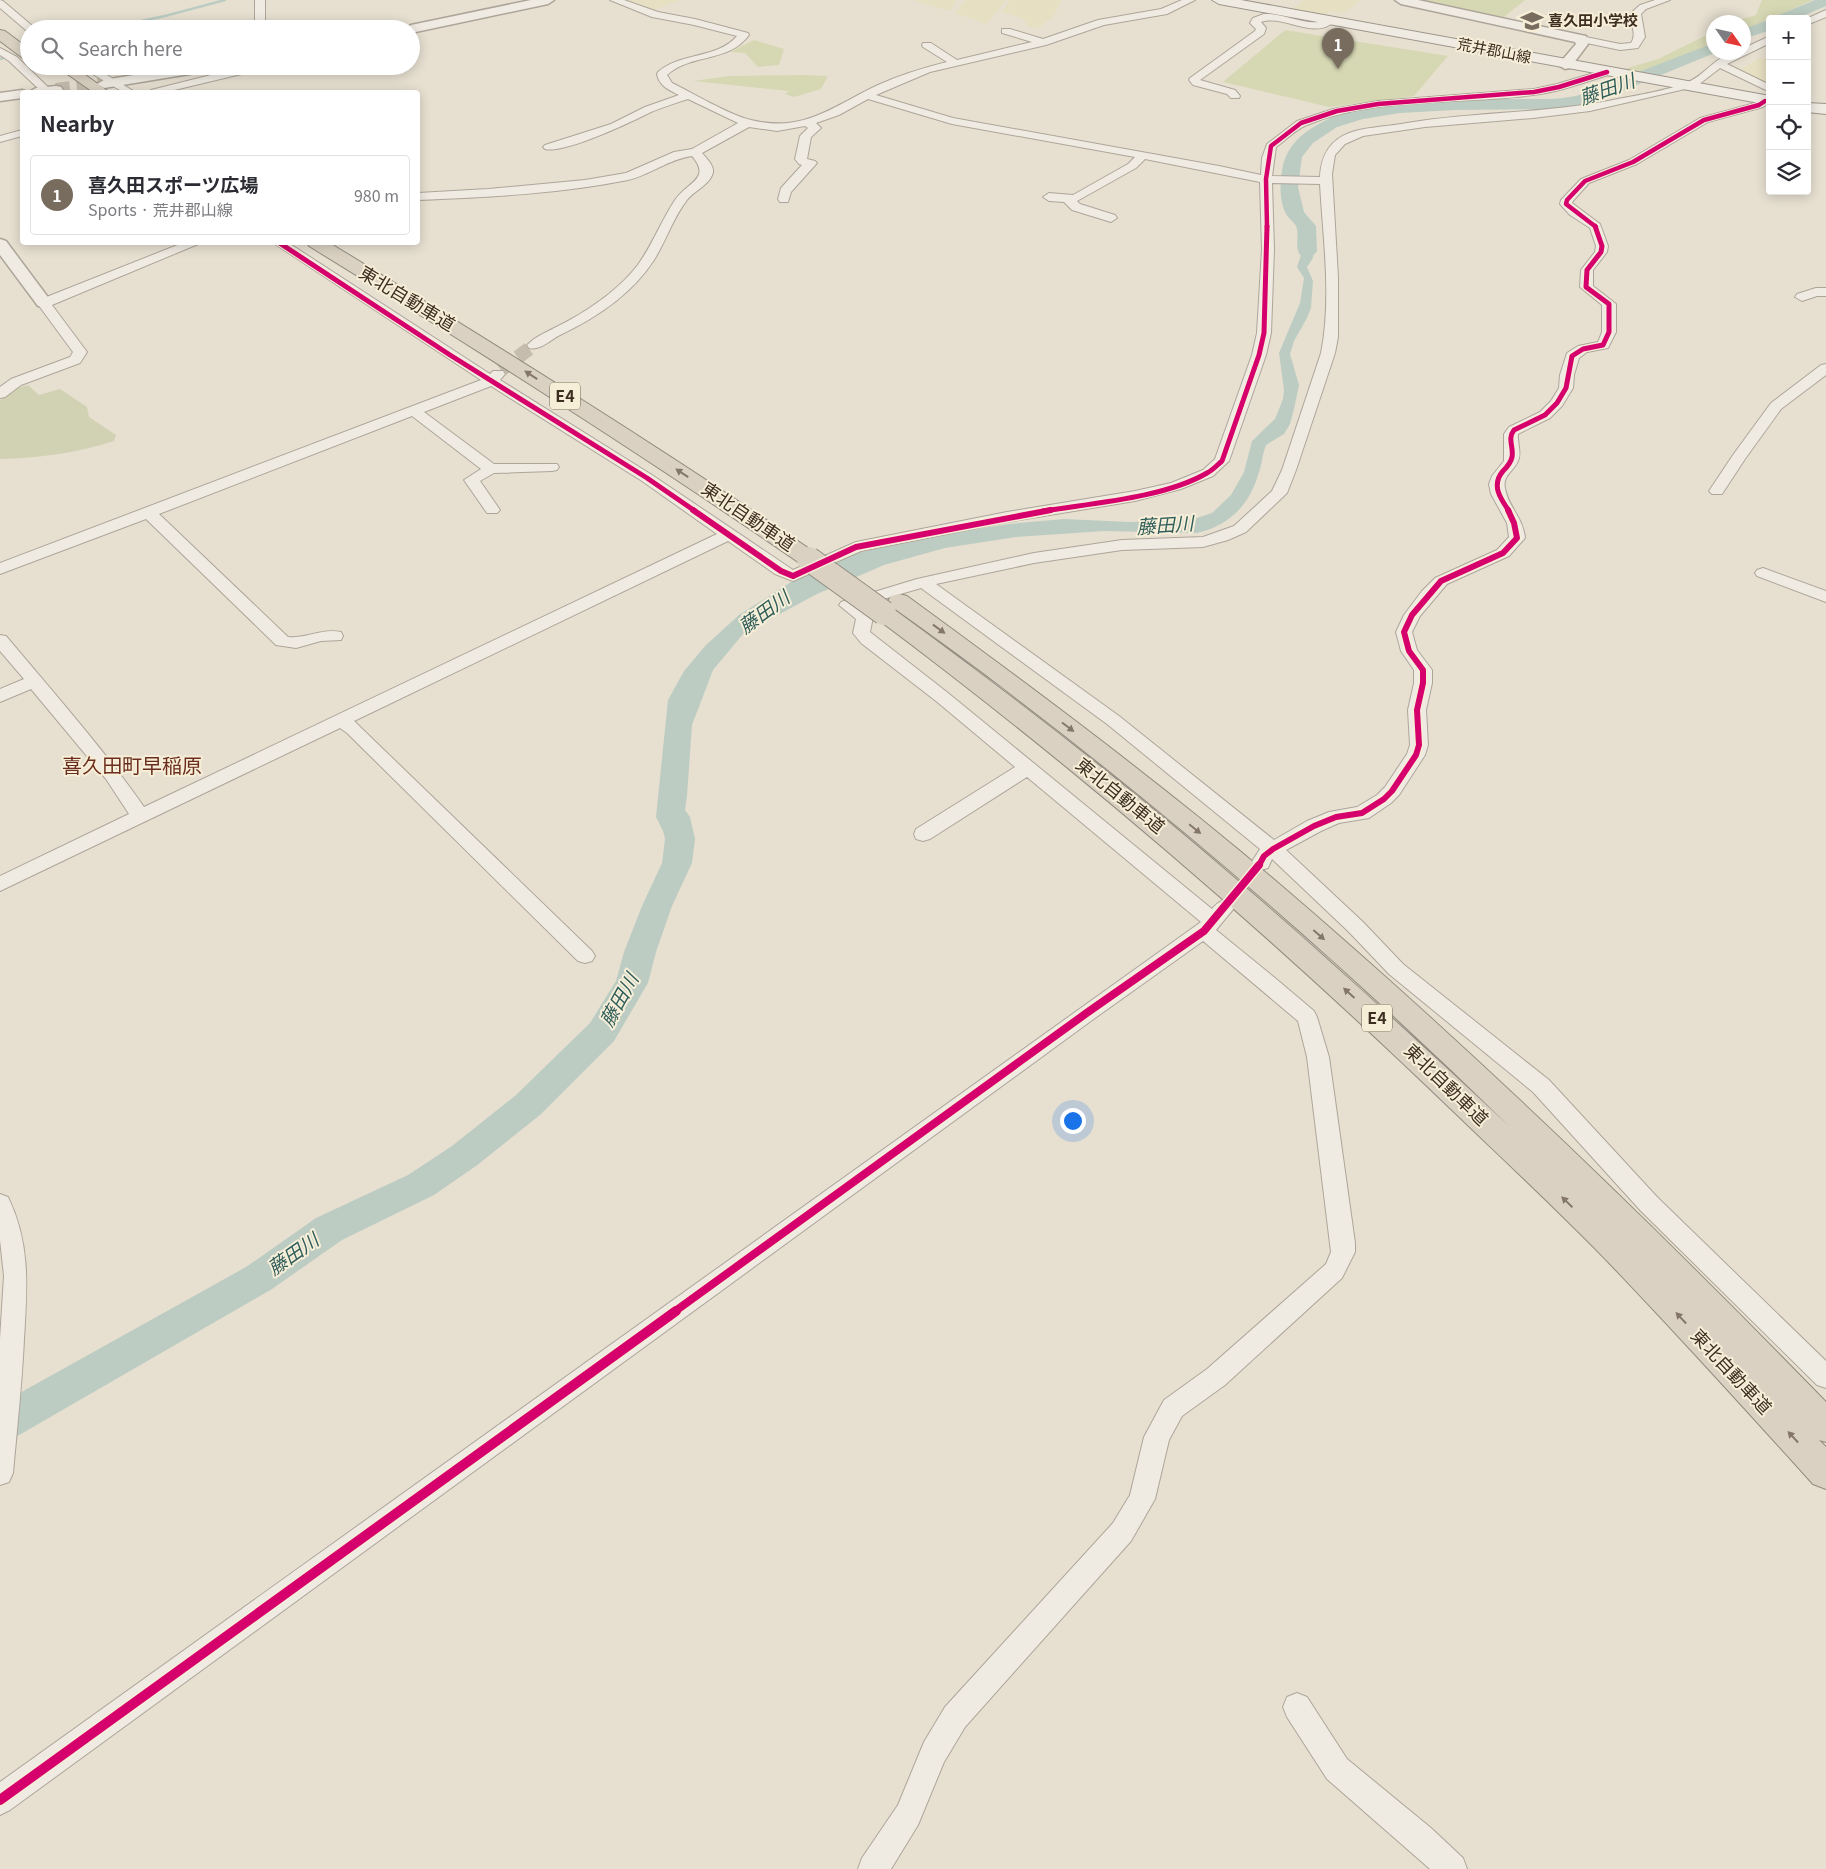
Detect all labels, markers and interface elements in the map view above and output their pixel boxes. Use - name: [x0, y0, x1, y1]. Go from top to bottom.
- school or university icon: 喜久田小学校: [1519, 8, 1545, 34]
- place label: 喜久田小学校: [1548, 9, 1638, 30]
- north arrow: [1706, 15, 1751, 60]
- map controls: [1766, 15, 1811, 195]
- button: +: [1766, 15, 1811, 60]
- search box: [20, 20, 420, 75]
- pin: 1: [1322, 28, 1354, 69]
- street label: 荒井郡山線: [1455, 32, 1533, 67]
- icon: search: [38, 34, 66, 62]
- text: Search here: [78, 34, 182, 61]
- button: −: [1766, 60, 1811, 105]
- water label: 藤田川: [1575, 65, 1640, 110]
- button: locate: [1766, 105, 1811, 150]
- text: Nearby: [40, 108, 114, 138]
- button: layers: [1766, 150, 1811, 195]
- text: 喜久田スポーツ広場: [88, 170, 259, 197]
- text: 1: [52, 183, 62, 207]
- text: 980 m: [354, 183, 399, 207]
- text: Sports · 荒井郡山線: [88, 197, 233, 221]
- street label: 東北自動車道: [355, 258, 461, 336]
- one-way arrow: [524, 370, 538, 379]
- road number: E4: [550, 382, 580, 410]
- one-way arrow: [675, 468, 689, 477]
- street label: 東北自動車道: [697, 474, 801, 556]
- water label: 藤田川: [1136, 508, 1196, 539]
- water label: 藤田川: [732, 582, 796, 638]
- one-way arrow: [932, 624, 946, 634]
- one-way arrow: [1061, 722, 1074, 733]
- district label: 喜久田町早稲原: [62, 750, 202, 779]
- street label: 東北自動車道: [1071, 750, 1171, 839]
- one-way arrow: [1188, 823, 1201, 834]
- one-way arrow: [1312, 929, 1325, 940]
- water label: 藤田川: [592, 966, 644, 1031]
- one-way arrow: [1342, 988, 1355, 999]
- road number: E4: [1362, 1004, 1392, 1032]
- street label: 東北自動車道: [1400, 1037, 1495, 1130]
- your location: [1060, 1108, 1086, 1134]
- one-way arrow: [1562, 1197, 1574, 1209]
- water label: 藤田川: [261, 1224, 325, 1280]
- one-way arrow: [1675, 1313, 1687, 1325]
- street label: 東北自動車道: [1686, 1322, 1779, 1419]
- one-way arrow: [1787, 1431, 1799, 1443]

